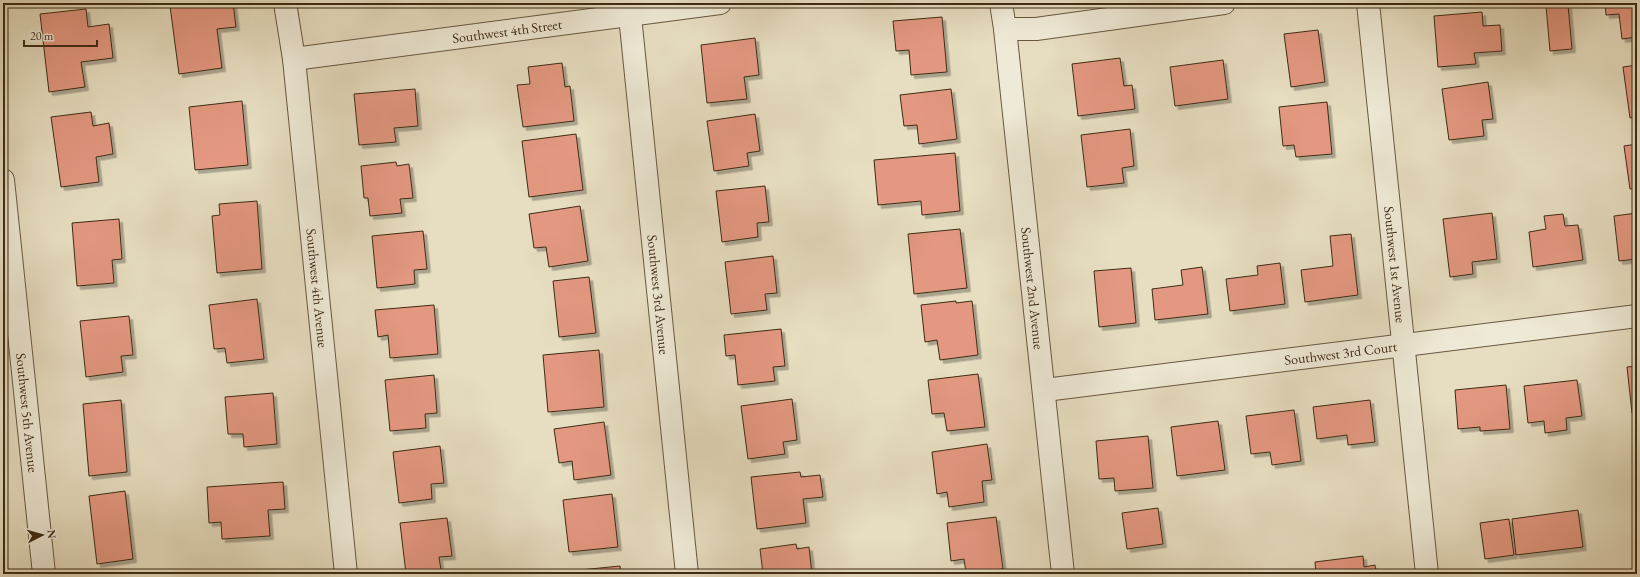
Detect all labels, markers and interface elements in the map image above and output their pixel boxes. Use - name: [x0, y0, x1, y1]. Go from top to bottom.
- street label: Southwest 4th Street: [451, 15, 564, 47]
- scale bar: [24, 22, 97, 48]
- text: 20 m: [30, 28, 54, 44]
- street label: Southwest 1st Avenue: [1380, 205, 1410, 324]
- street label: Southwest 2nd Avenue: [1017, 226, 1048, 351]
- street label: Southwest 4th Avenue: [302, 228, 332, 349]
- street label: Southwest 3rd Avenue: [643, 234, 674, 356]
- street label: Southwest 3rd Court: [1283, 337, 1399, 369]
- street label: Southwest 5th Avenue: [12, 352, 42, 474]
- north arrow: [22, 515, 62, 555]
- text: N: [45, 529, 59, 539]

